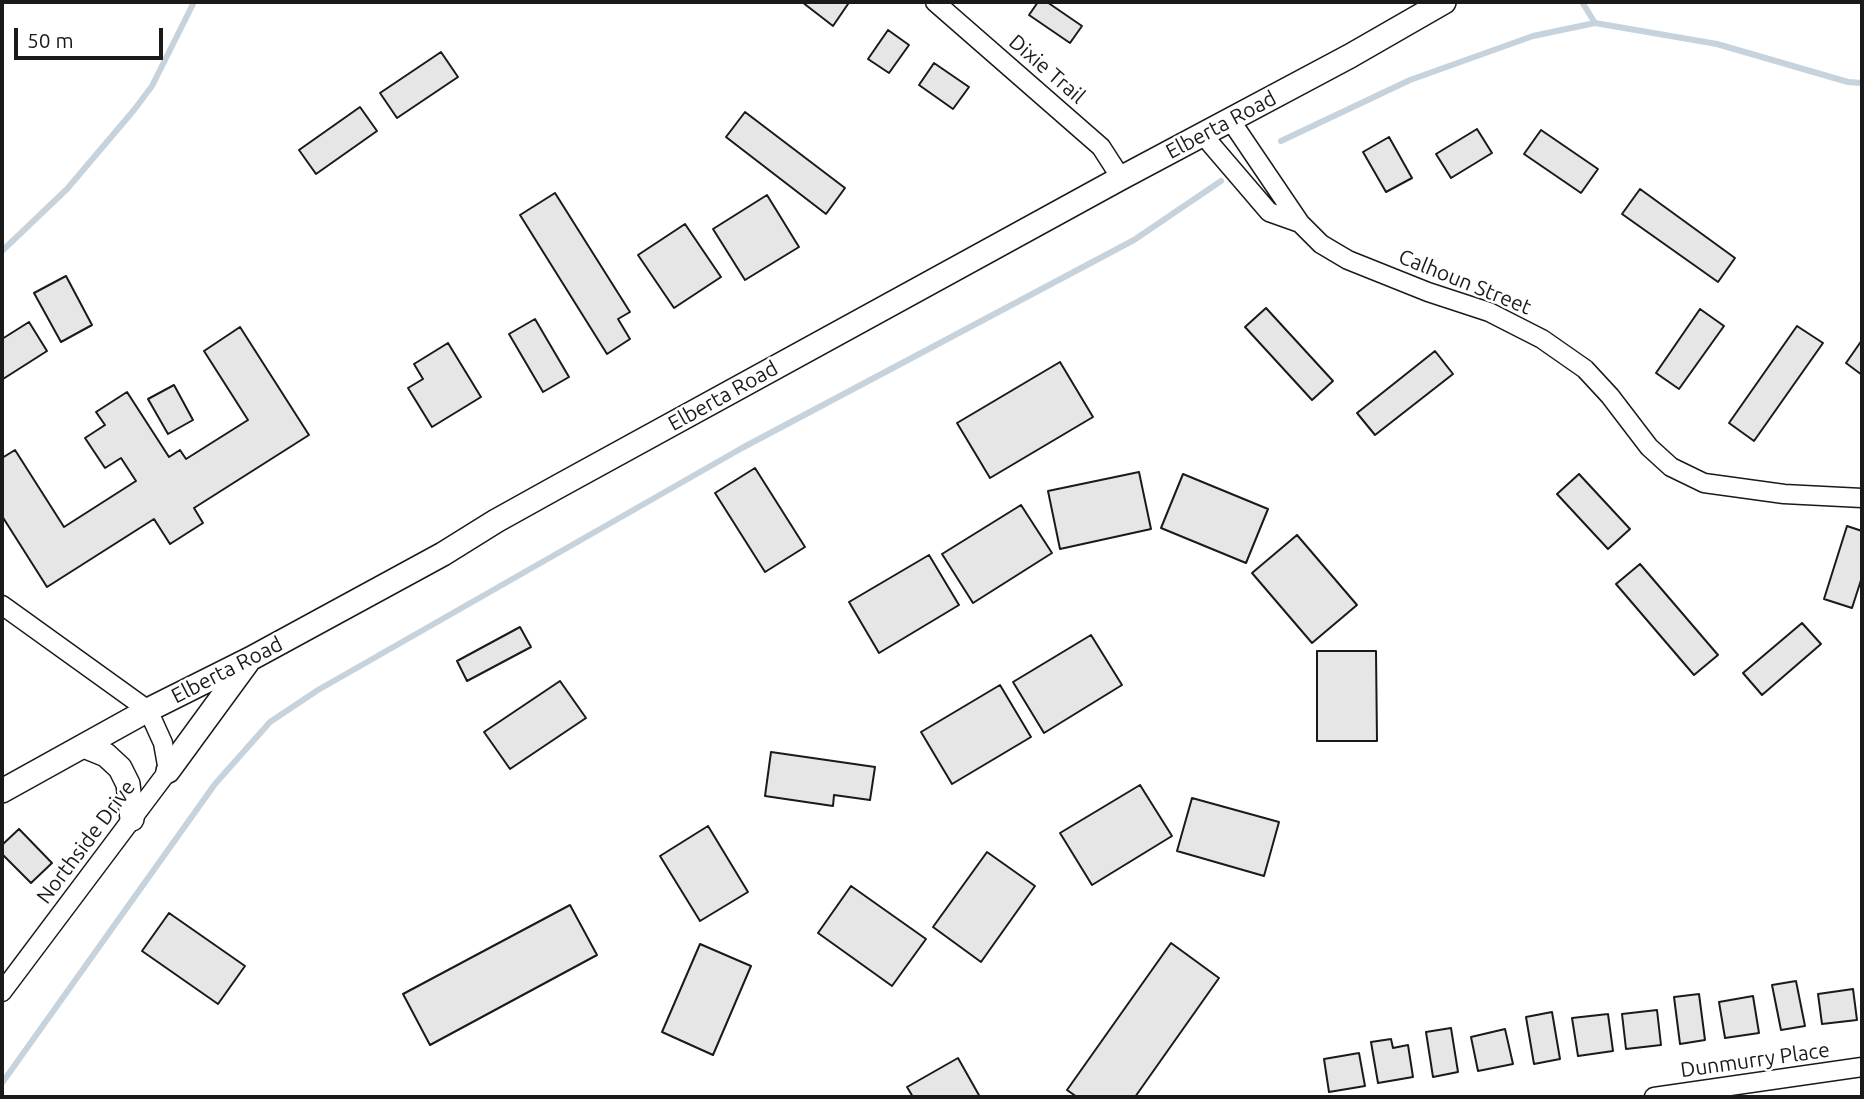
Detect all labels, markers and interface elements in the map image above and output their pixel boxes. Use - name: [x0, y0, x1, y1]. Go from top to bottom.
- scale bar: [18, 14, 166, 58]
- text: 50 m: [27, 28, 74, 52]
- street label: Dixie Trail: [1004, 29, 1090, 109]
- street label: Elberta Road: [1162, 85, 1280, 165]
- street label: Calhoun Street: [1395, 244, 1535, 320]
- street label: Elberta Road: [664, 356, 782, 436]
- street label: Elberta Road: [167, 631, 287, 709]
- street label: Northside Drive: [31, 775, 141, 909]
- street label: Dunmurry Place: [1679, 1037, 1831, 1083]

